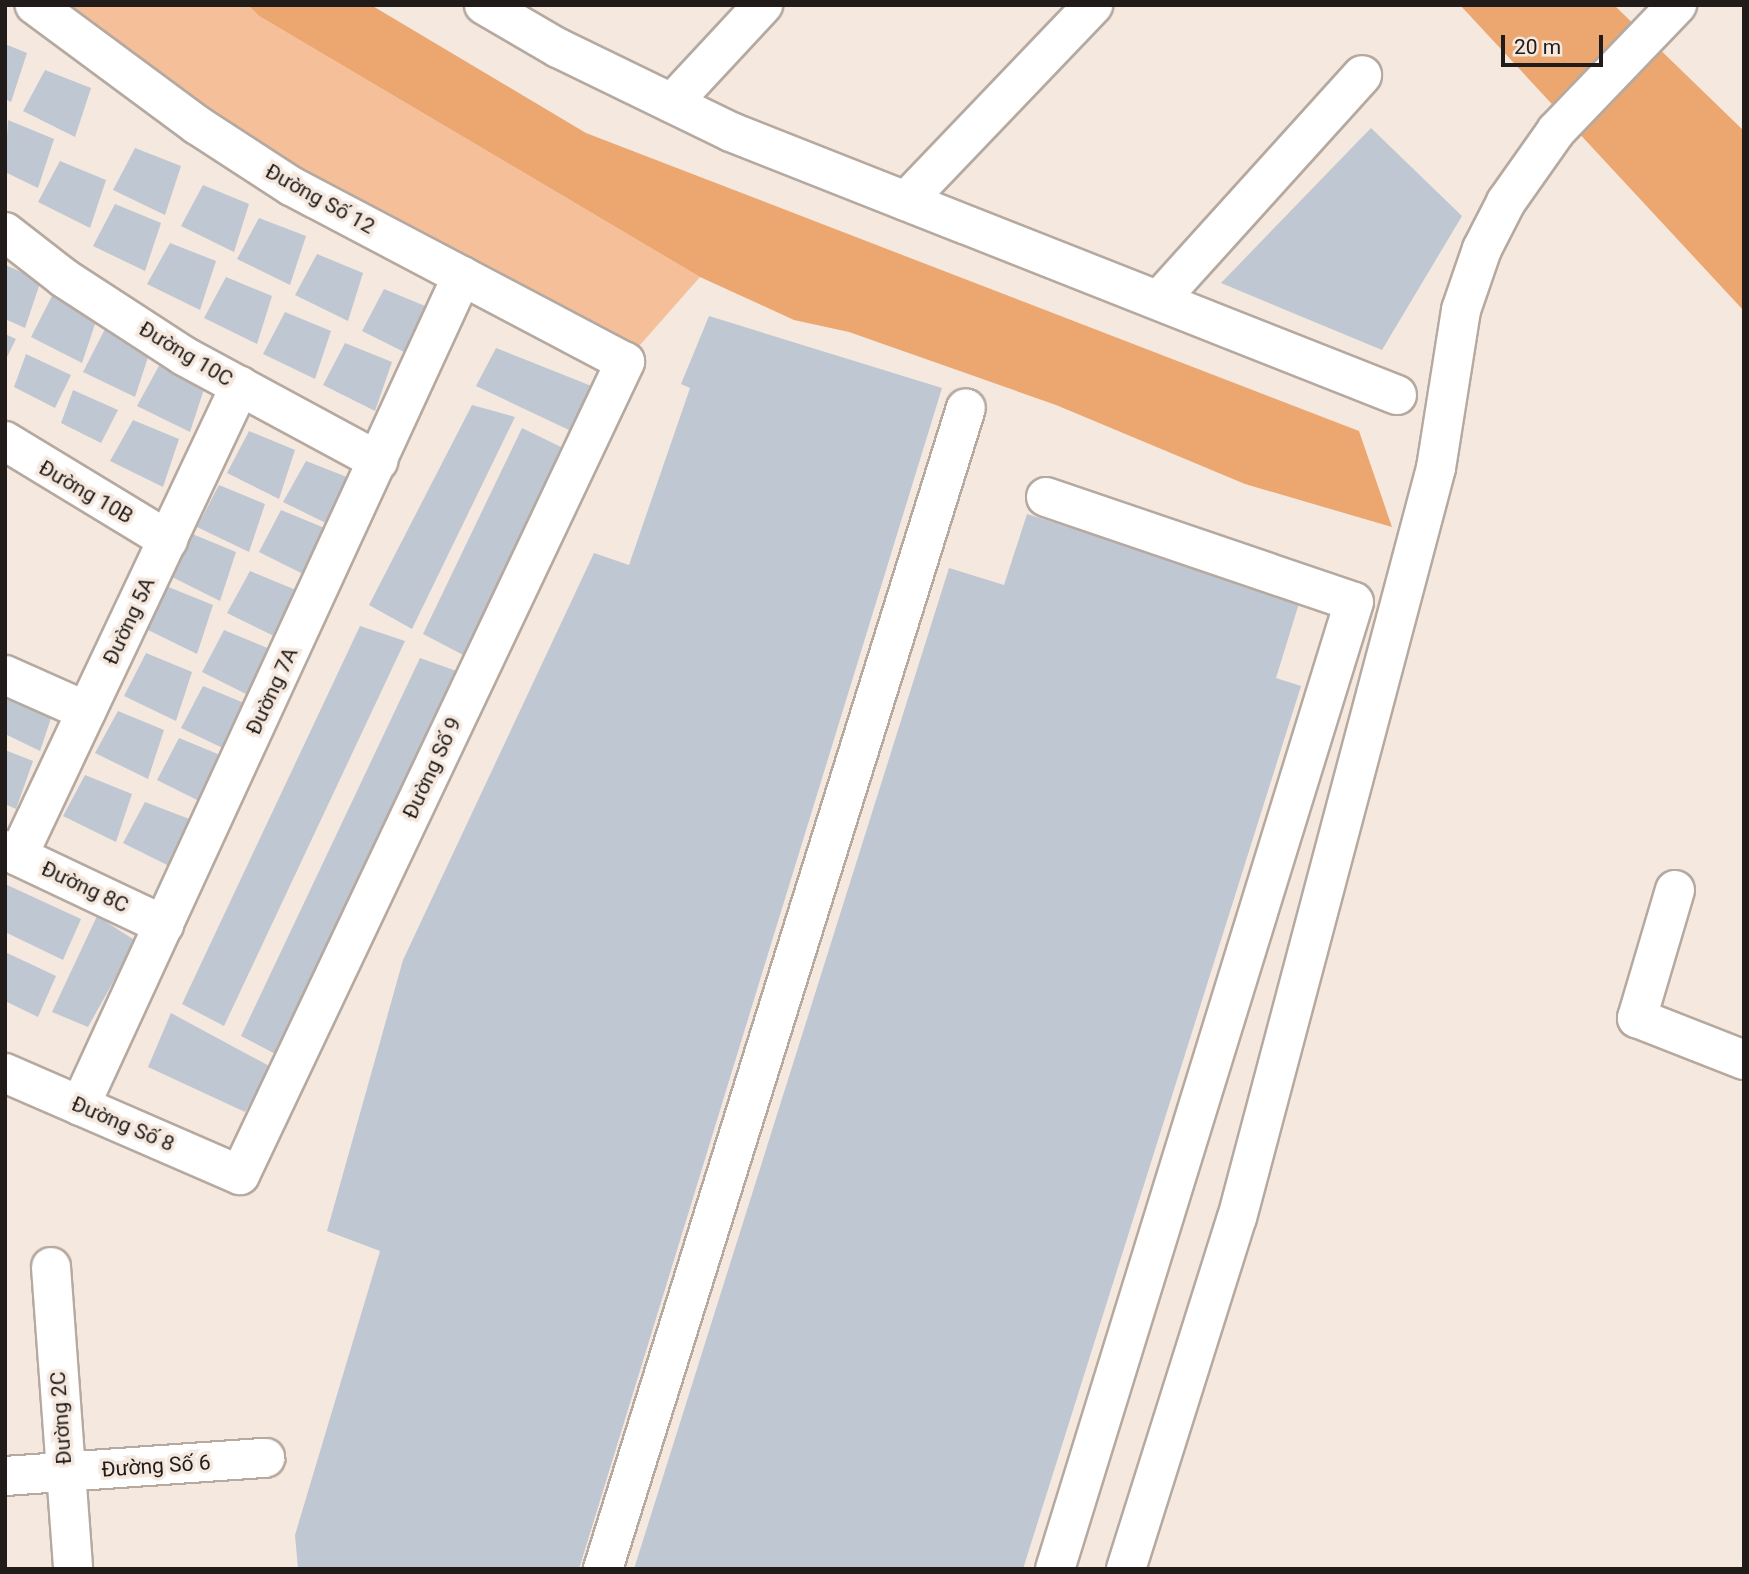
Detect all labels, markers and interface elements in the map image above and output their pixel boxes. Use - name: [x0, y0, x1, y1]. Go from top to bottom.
- scale bar: [1504, 21, 1606, 65]
- text: 20 m: [1514, 35, 1561, 59]
- street label: Đường Số 12: [261, 159, 379, 239]
- street label: Đường 10C: [135, 316, 237, 392]
- street label: Đường 10B: [35, 455, 137, 529]
- street label: Đường 5A: [98, 573, 160, 669]
- street label: Đường 7A: [241, 643, 303, 739]
- street label: Đường Số 9: [398, 713, 466, 823]
- street label: Đường 8C: [37, 856, 133, 918]
- street label: Đường Số 8: [68, 1091, 178, 1157]
- street label: Đường 2C: [45, 1371, 77, 1465]
- street label: Đường Số 6: [101, 1450, 211, 1482]

